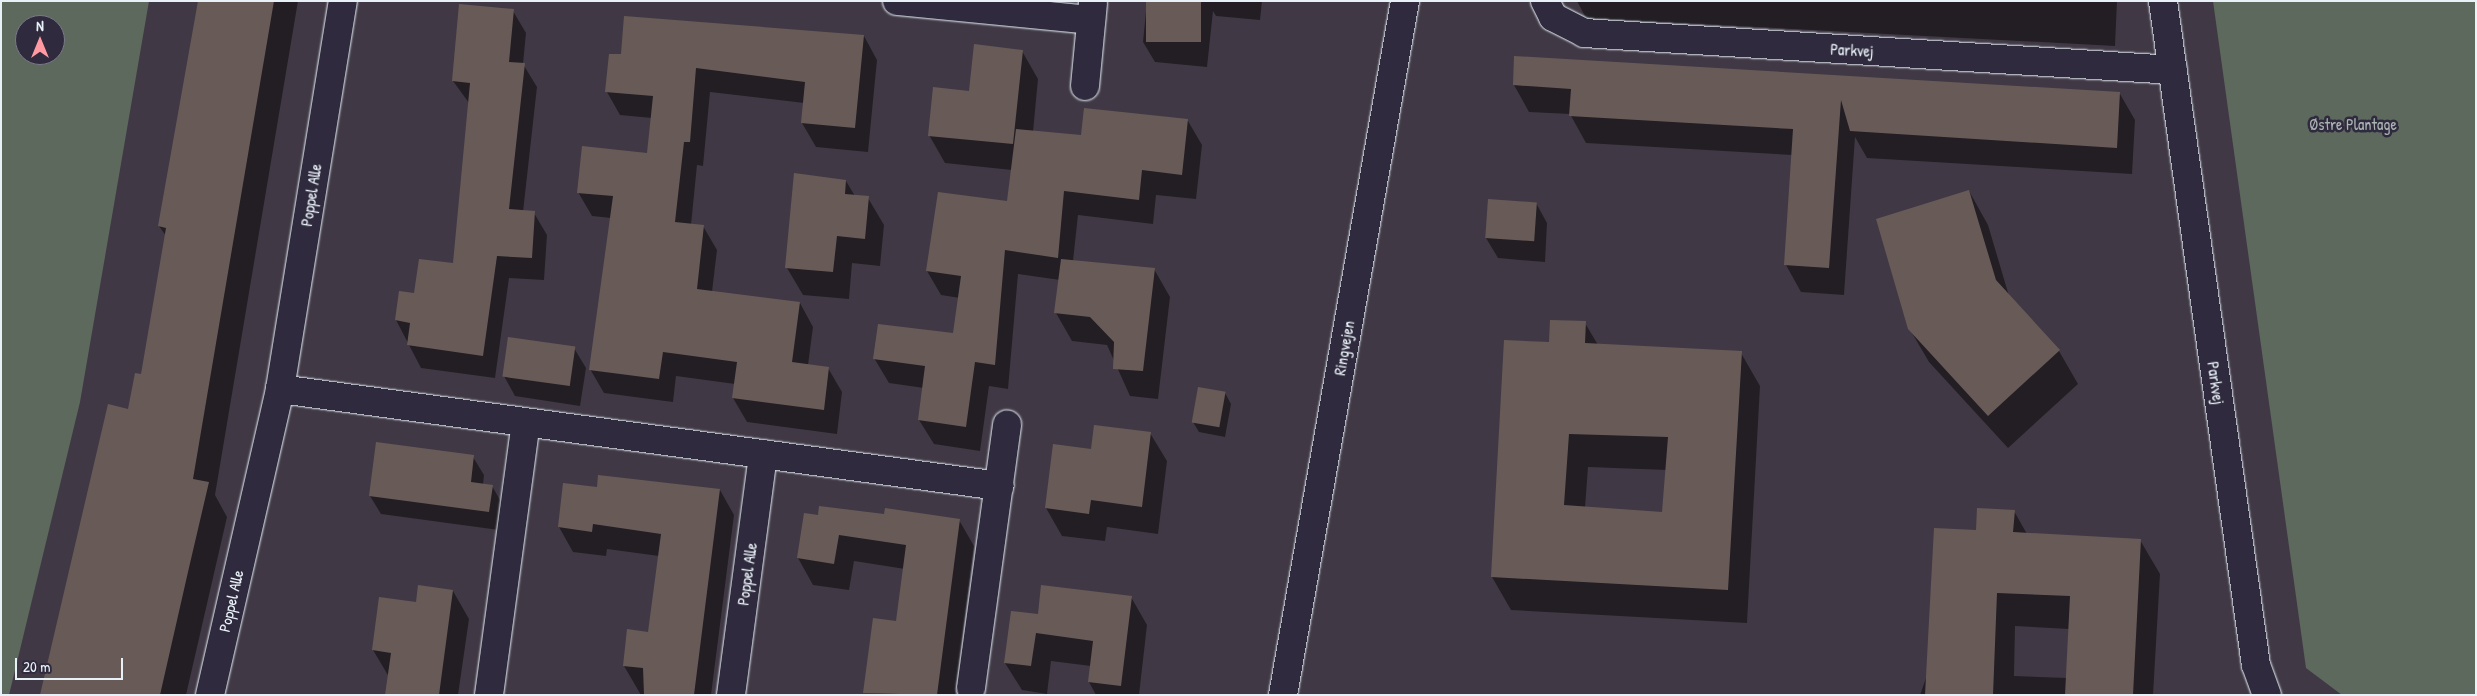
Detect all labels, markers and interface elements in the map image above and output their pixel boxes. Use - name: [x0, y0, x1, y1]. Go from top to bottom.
- north arrow: [15, 15, 65, 65]
- text: N: [36, 16, 44, 35]
- street label: Parkvej: [1830, 39, 1874, 61]
- park label: Østre Plantage: [2309, 114, 2397, 134]
- street label: Poppel Alle: [297, 162, 325, 228]
- street label: Ringvejen: [1330, 319, 1358, 377]
- street label: Parkvej: [2203, 360, 2229, 406]
- street label: Poppel Alle: [733, 541, 761, 607]
- street label: Poppel Alle: [215, 568, 247, 634]
- scale bar: [18, 648, 125, 680]
- text: 20 m: [23, 656, 50, 677]

